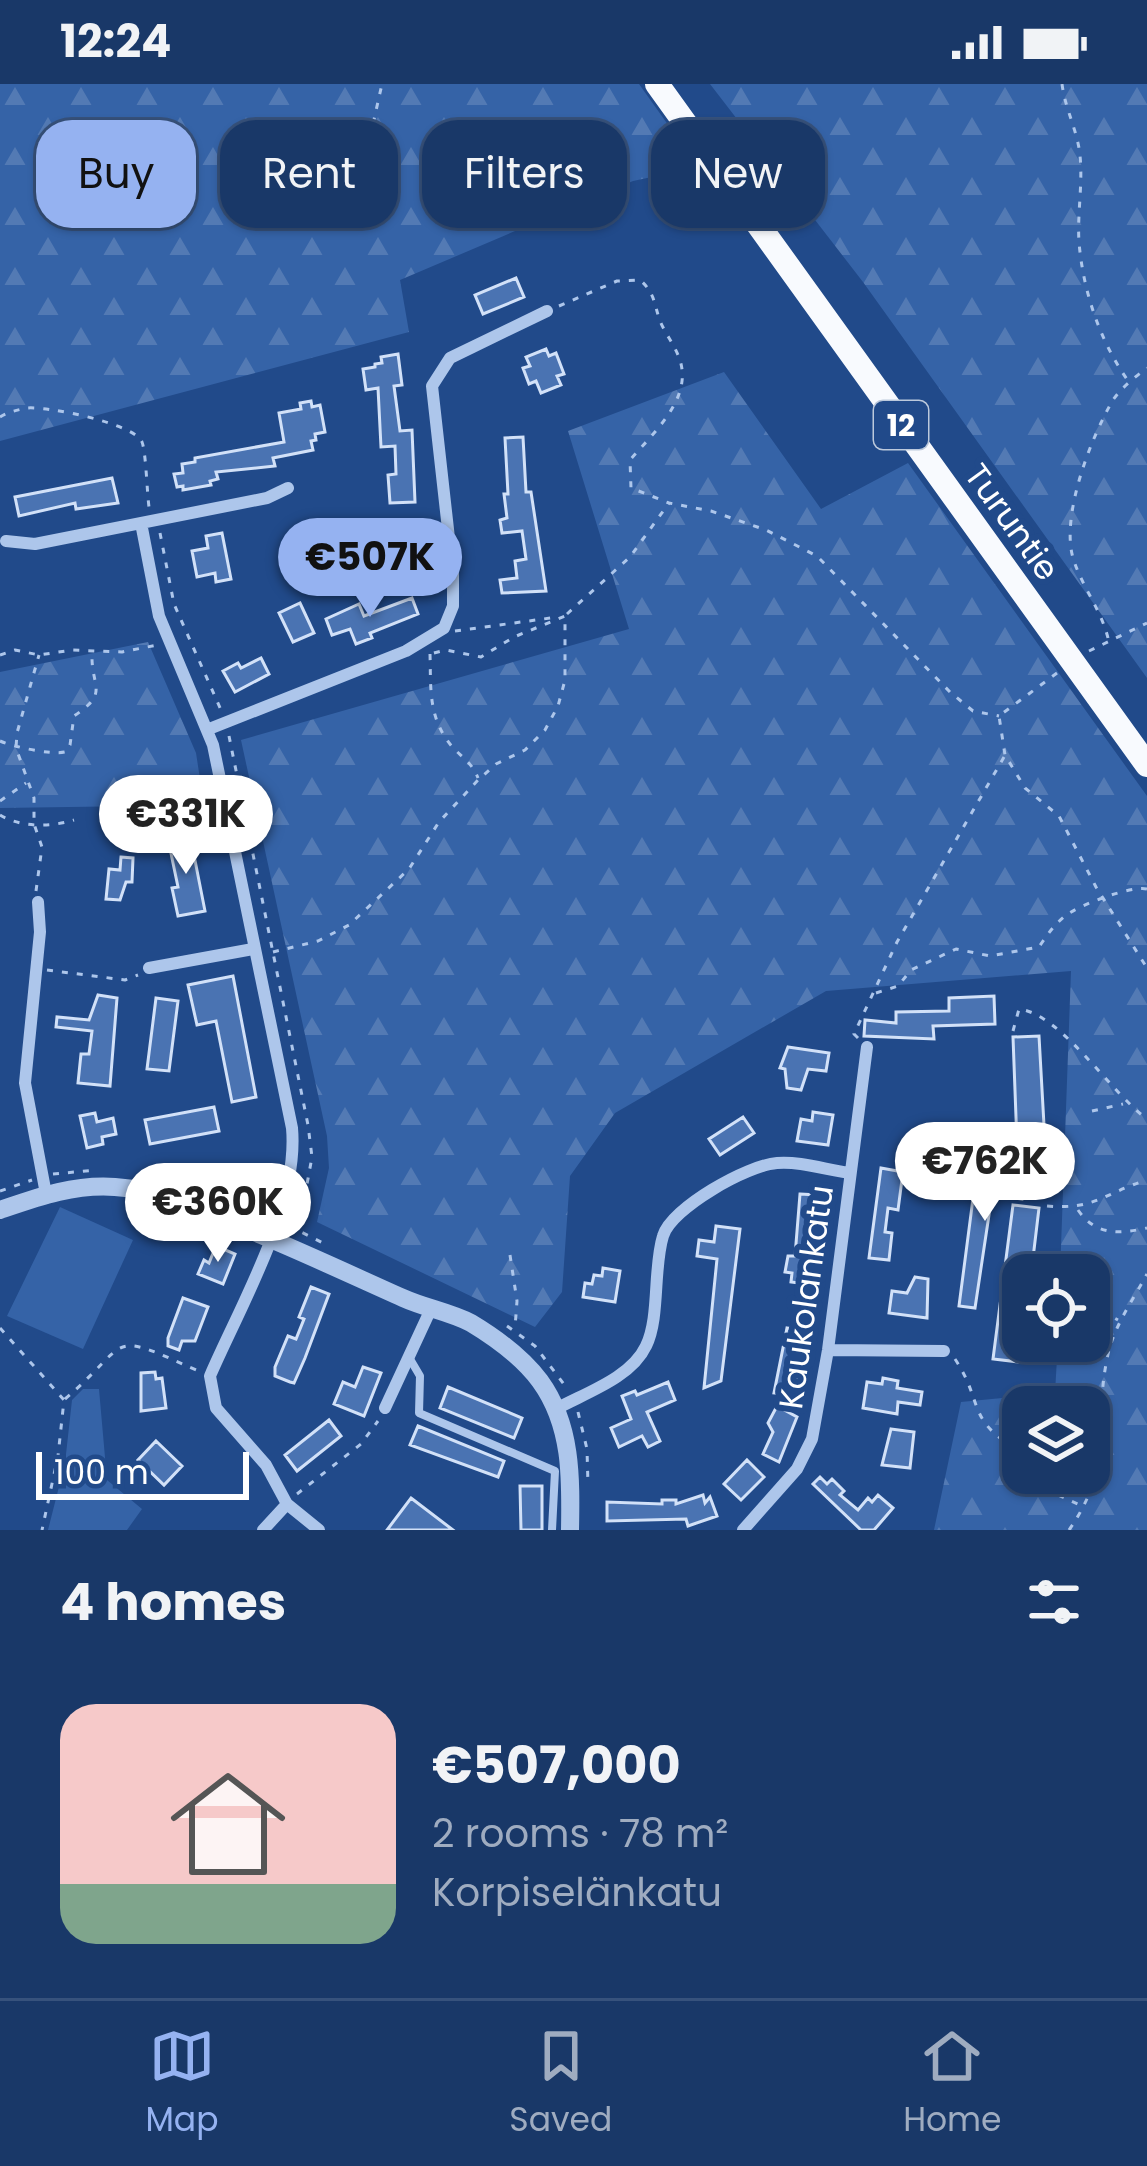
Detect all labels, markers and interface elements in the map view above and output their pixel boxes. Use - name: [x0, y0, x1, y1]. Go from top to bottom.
- text: 12:24: [60, 10, 172, 73]
- chip: Buy: [36, 120, 196, 228]
- chip: Rent: [220, 120, 398, 228]
- chip: Filters: [422, 120, 627, 228]
- chip: New: [651, 120, 825, 228]
- road number: 12: [874, 401, 928, 449]
- street label: Turuntie: [954, 454, 1070, 590]
- pin: €507K: [286, 518, 454, 620]
- text: €507K: [305, 529, 435, 584]
- pin: €331K: [102, 775, 270, 877]
- text: €331K: [126, 786, 246, 841]
- pin: €762K: [901, 1122, 1069, 1224]
- text: €762K: [922, 1133, 1048, 1188]
- pin: €360K: [134, 1163, 302, 1265]
- text: €360K: [152, 1174, 284, 1229]
- street label: Kaukolankatu: [767, 1182, 845, 1412]
- map controls: [1002, 1254, 1110, 1494]
- button: locate: [1002, 1254, 1110, 1362]
- button: layers: [1002, 1386, 1110, 1494]
- scale bar: [36, 1446, 249, 1499]
- text: 100 m: [54, 1449, 149, 1496]
- text: 4 homes: [60, 1566, 286, 1638]
- icon: filters: [1021, 1569, 1087, 1635]
- text: €507,000: [432, 1729, 681, 1801]
- icon: home: [156, 1752, 300, 1896]
- text: 2 rooms · 78 m²: [432, 1806, 728, 1861]
- text: Korpiselänkatu: [432, 1865, 722, 1920]
- tab: Map: [145, 2023, 218, 2145]
- tab: Saved: [509, 2023, 612, 2145]
- tab: Home: [903, 2023, 1002, 2145]

